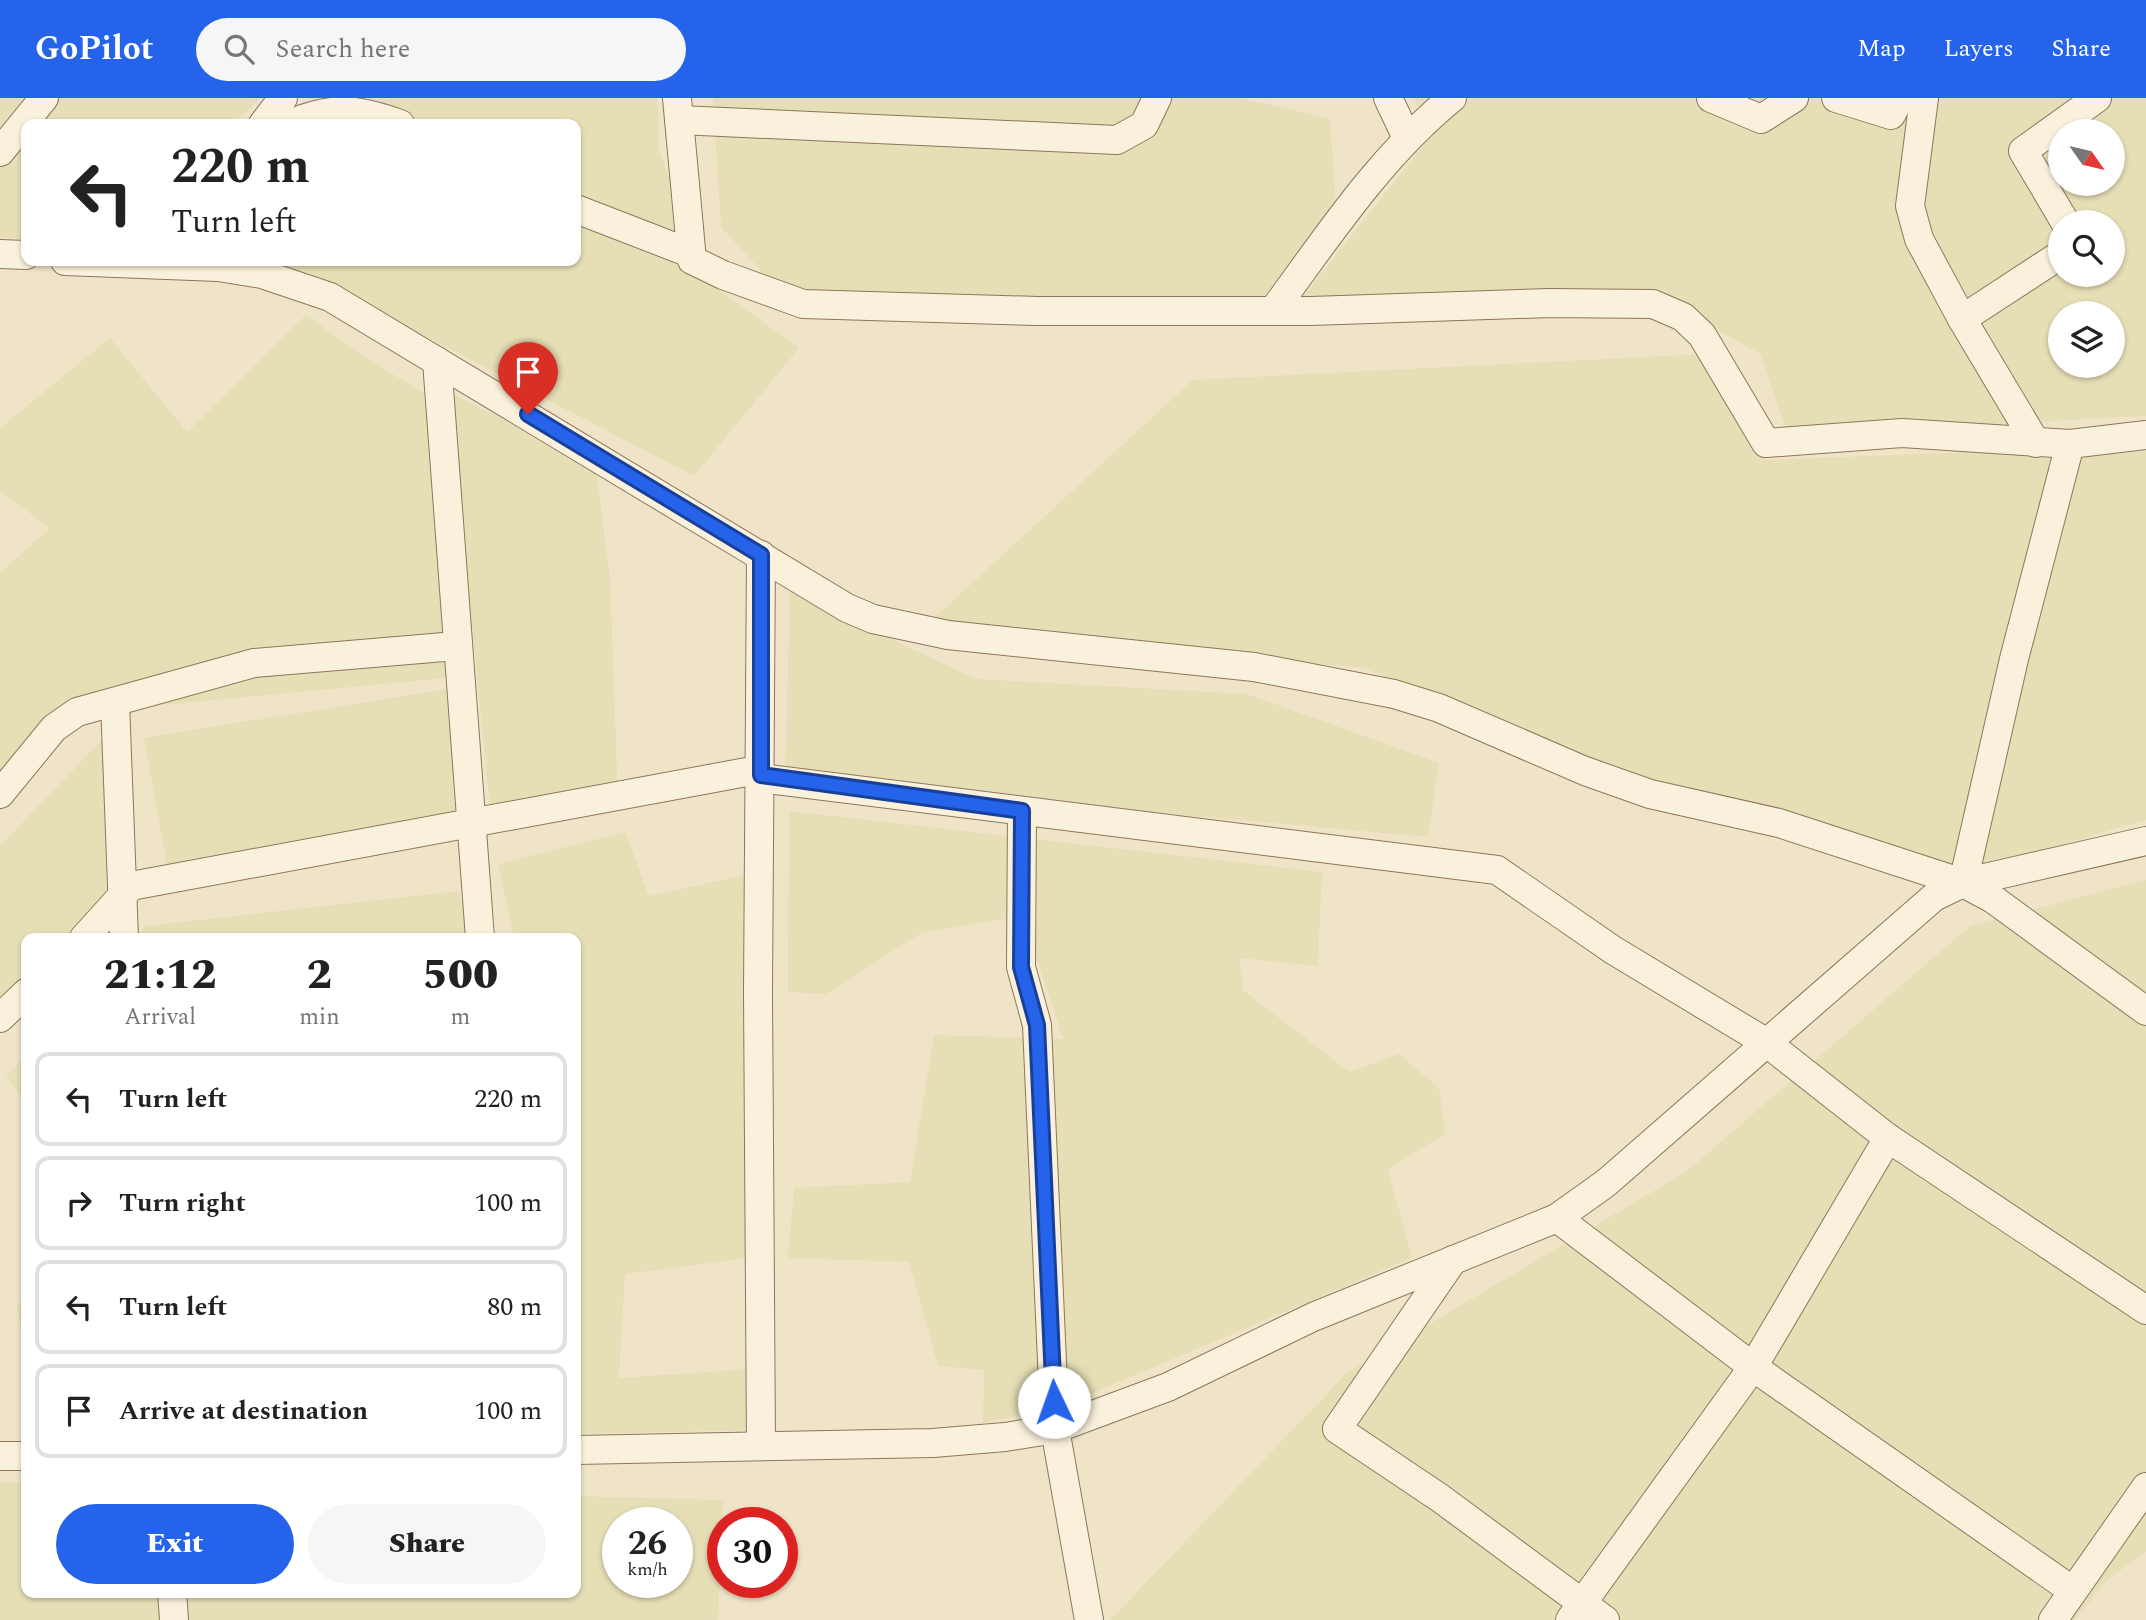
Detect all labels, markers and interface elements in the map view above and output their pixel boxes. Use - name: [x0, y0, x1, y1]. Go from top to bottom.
- search box: [196, 18, 686, 81]
- text: GoPilot: [35, 24, 154, 74]
- text: Search here: [276, 29, 410, 69]
- icon: search: [220, 30, 258, 68]
- text: Map: [1857, 31, 1906, 67]
- text: Layers: [1944, 31, 2014, 67]
- text: Share: [2052, 31, 2111, 67]
- north arrow: [2048, 119, 2124, 196]
- map controls: [2048, 119, 2125, 378]
- text: 220 m: [171, 130, 310, 205]
- icon: left: [56, 147, 147, 238]
- text: Turn left: [171, 198, 297, 247]
- button: search: [2048, 210, 2125, 287]
- button: layers: [2048, 301, 2125, 378]
- pin: [498, 342, 558, 414]
- icon: arrive: [509, 353, 547, 391]
- text: 21:12: [104, 944, 216, 1007]
- text: 2: [307, 944, 332, 1007]
- text: 500: [422, 944, 498, 1007]
- text: Arrival: [124, 1000, 196, 1035]
- text: min: [299, 1000, 340, 1035]
- text: m: [450, 1000, 470, 1035]
- text: Turn left: [119, 1079, 227, 1119]
- text: 220 m: [474, 1079, 542, 1119]
- icon: left: [60, 1080, 98, 1118]
- text: Turn right: [119, 1183, 246, 1223]
- text: 100 m: [474, 1183, 542, 1223]
- icon: right: [60, 1184, 98, 1222]
- text: Turn left: [119, 1287, 227, 1327]
- text: 80 m: [487, 1287, 542, 1327]
- icon: left: [60, 1288, 98, 1326]
- position arrow: [1017, 1365, 1091, 1439]
- text: Arrive at destination: [119, 1391, 368, 1431]
- text: 100 m: [474, 1391, 542, 1431]
- icon: arrive: [60, 1392, 98, 1430]
- button: Exit: [56, 1504, 294, 1584]
- button: Share: [308, 1504, 546, 1584]
- speed limit sign: 30: [707, 1507, 798, 1598]
- text: 26: [628, 1517, 667, 1570]
- text: km/h: [627, 1556, 668, 1583]

